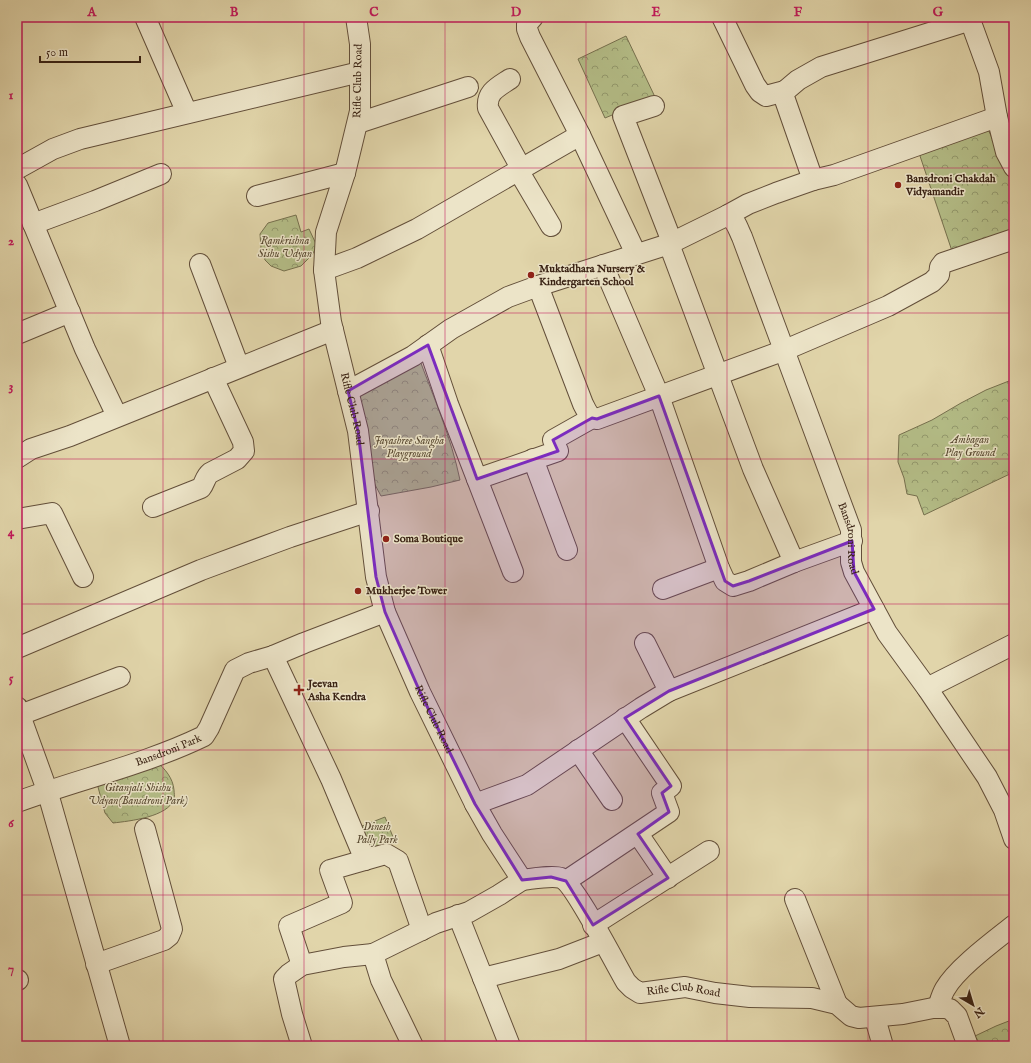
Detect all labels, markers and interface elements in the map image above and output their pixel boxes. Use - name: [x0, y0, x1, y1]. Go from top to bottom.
- text: A: [87, 4, 98, 21]
- text: B: [230, 4, 239, 21]
- text: C: [369, 4, 379, 21]
- text: D: [511, 4, 522, 21]
- text: E: [651, 4, 661, 21]
- text: F: [794, 4, 803, 21]
- text: G: [933, 4, 944, 21]
- scale bar: [40, 38, 140, 64]
- street label: Rifle Club Road: [350, 44, 366, 118]
- text: 50 m: [46, 45, 68, 60]
- text: 1: [9, 87, 14, 104]
- place label: Bansdroni Chakdah Vidyamandir: [905, 172, 996, 199]
- marker: Bansdroni Chakdah Vidyamandir: [893, 180, 903, 190]
- text: 2: [8, 233, 14, 250]
- park label: Ramkrishna Sishu Udyan: [258, 234, 312, 261]
- place label: Muktadhara Nursery & Kindergarten School: [539, 262, 646, 289]
- marker: Muktadhara Nursery & Kindergarten School: [526, 270, 536, 280]
- street label: Rifle Club Road: [337, 371, 367, 446]
- text: 3: [9, 378, 14, 395]
- park label: Ambagan Play Ground: [945, 433, 996, 460]
- park label: Jayashree Sangha Playground: [374, 434, 444, 462]
- street label: Bansdroni Road: [834, 500, 861, 576]
- text: 4: [8, 524, 15, 541]
- place label: Soma Boutique: [394, 532, 463, 546]
- marker: Soma Boutique: [381, 534, 391, 544]
- place label: Mukherjee Tower: [366, 584, 448, 598]
- marker: Mukherjee Tower: [353, 586, 363, 596]
- text: 5: [9, 670, 14, 687]
- place label: Jeevan Asha Kendra: [306, 677, 366, 704]
- street label: Rifle Club Road: [411, 683, 456, 756]
- marker: Jeevan Asha Kendra: [293, 684, 305, 696]
- street label: Bansdroni Park: [134, 731, 204, 770]
- park label: Gitanjali Shishu Udyan(Bansdroni Park): [88, 781, 188, 808]
- text: 6: [8, 815, 14, 832]
- park label: Dinesh Pally Park: [356, 820, 398, 847]
- text: 7: [8, 961, 14, 978]
- street label: Rifle Club Road: [646, 980, 721, 1001]
- north arrow: [953, 985, 993, 1025]
- text: N: [970, 1003, 987, 1021]

